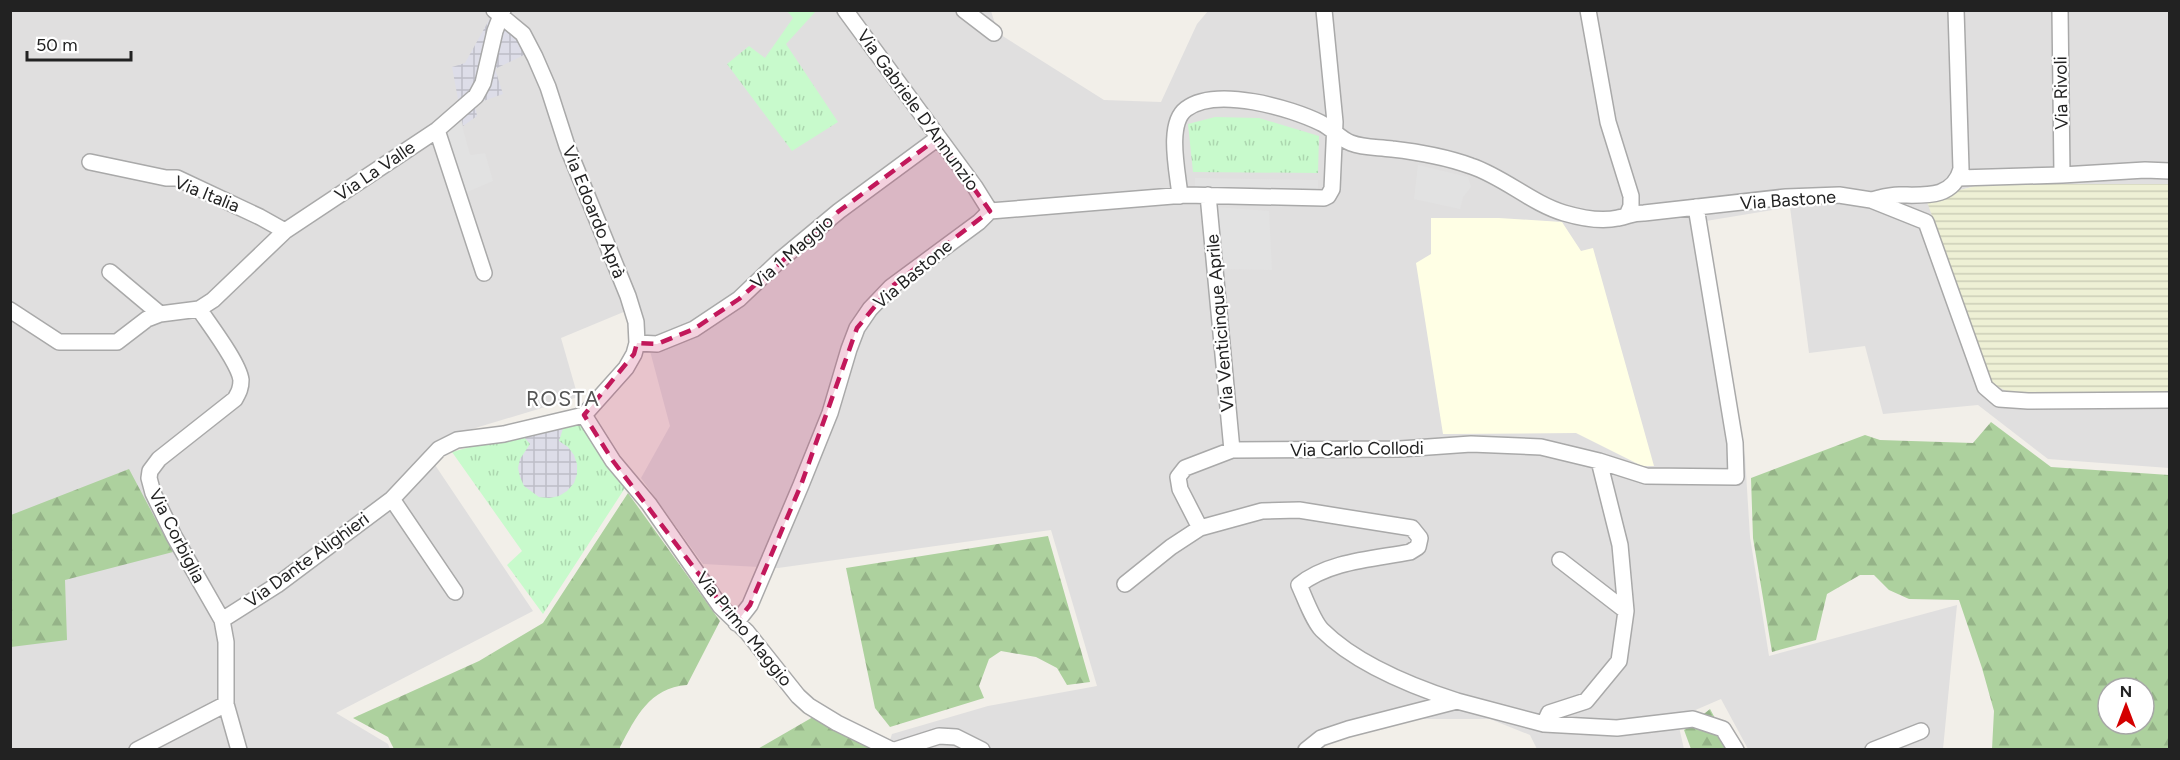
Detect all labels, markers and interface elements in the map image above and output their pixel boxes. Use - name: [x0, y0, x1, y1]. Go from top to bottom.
- scale bar: [27, 24, 130, 62]
- street label: Via Gabriele D'Annunzio: [852, 25, 984, 195]
- text: 50 m: [36, 34, 78, 56]
- street label: Via Rivoli: [2049, 56, 2073, 130]
- street label: Via La Valle: [331, 136, 419, 206]
- street label: Via Edoardo Aprà: [557, 143, 631, 281]
- street label: Via Italia: [171, 171, 243, 217]
- street label: Via Bastone: [1739, 186, 1837, 214]
- street label: Via 1 Maggio: [746, 210, 838, 294]
- street label: Via Venticinque Aprile: [1201, 233, 1239, 413]
- street label: Via Bastone: [869, 235, 957, 313]
- district label: ROSTA: [526, 386, 600, 411]
- street label: Via Carlo Collodi: [1290, 437, 1424, 461]
- street label: Via Corbiglia: [144, 485, 210, 587]
- street label: Via Dante Alighieri: [241, 508, 373, 612]
- street label: Via Primo Maggio: [691, 567, 797, 691]
- north arrow: [2096, 676, 2156, 736]
- text: N: [2120, 682, 2132, 701]

